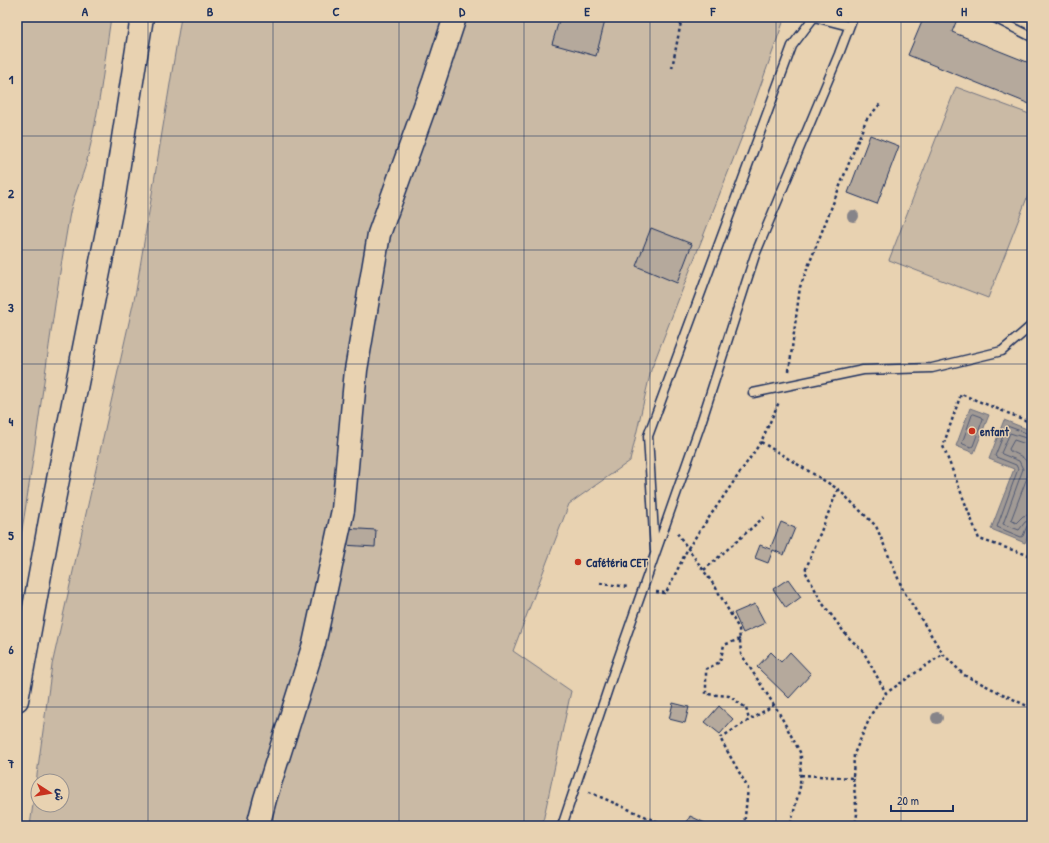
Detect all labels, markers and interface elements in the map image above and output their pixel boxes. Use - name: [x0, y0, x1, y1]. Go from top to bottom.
- text: A: [82, 2, 89, 20]
- text: B: [207, 2, 214, 20]
- text: C: [332, 2, 340, 20]
- text: D: [459, 2, 466, 20]
- text: E: [584, 2, 590, 20]
- text: F: [710, 2, 717, 20]
- text: G: [836, 2, 843, 20]
- text: H: [961, 2, 967, 20]
- text: 1: [9, 70, 14, 88]
- text: 2: [8, 184, 15, 202]
- text: 3: [8, 298, 14, 316]
- text: 4: [9, 412, 14, 430]
- place label: enfant: [979, 423, 1010, 440]
- marker: enfant: [967, 426, 977, 436]
- text: 5: [8, 526, 14, 544]
- place label: Cafétéria CET: [586, 554, 648, 571]
- marker: Cafétéria CET: [573, 557, 583, 567]
- text: 6: [8, 640, 14, 658]
- text: 7: [7, 754, 15, 772]
- north arrow: [30, 773, 70, 813]
- scale bar: [891, 787, 953, 813]
- text: ش: [52, 788, 68, 802]
- text: 20 m: [897, 792, 919, 809]

